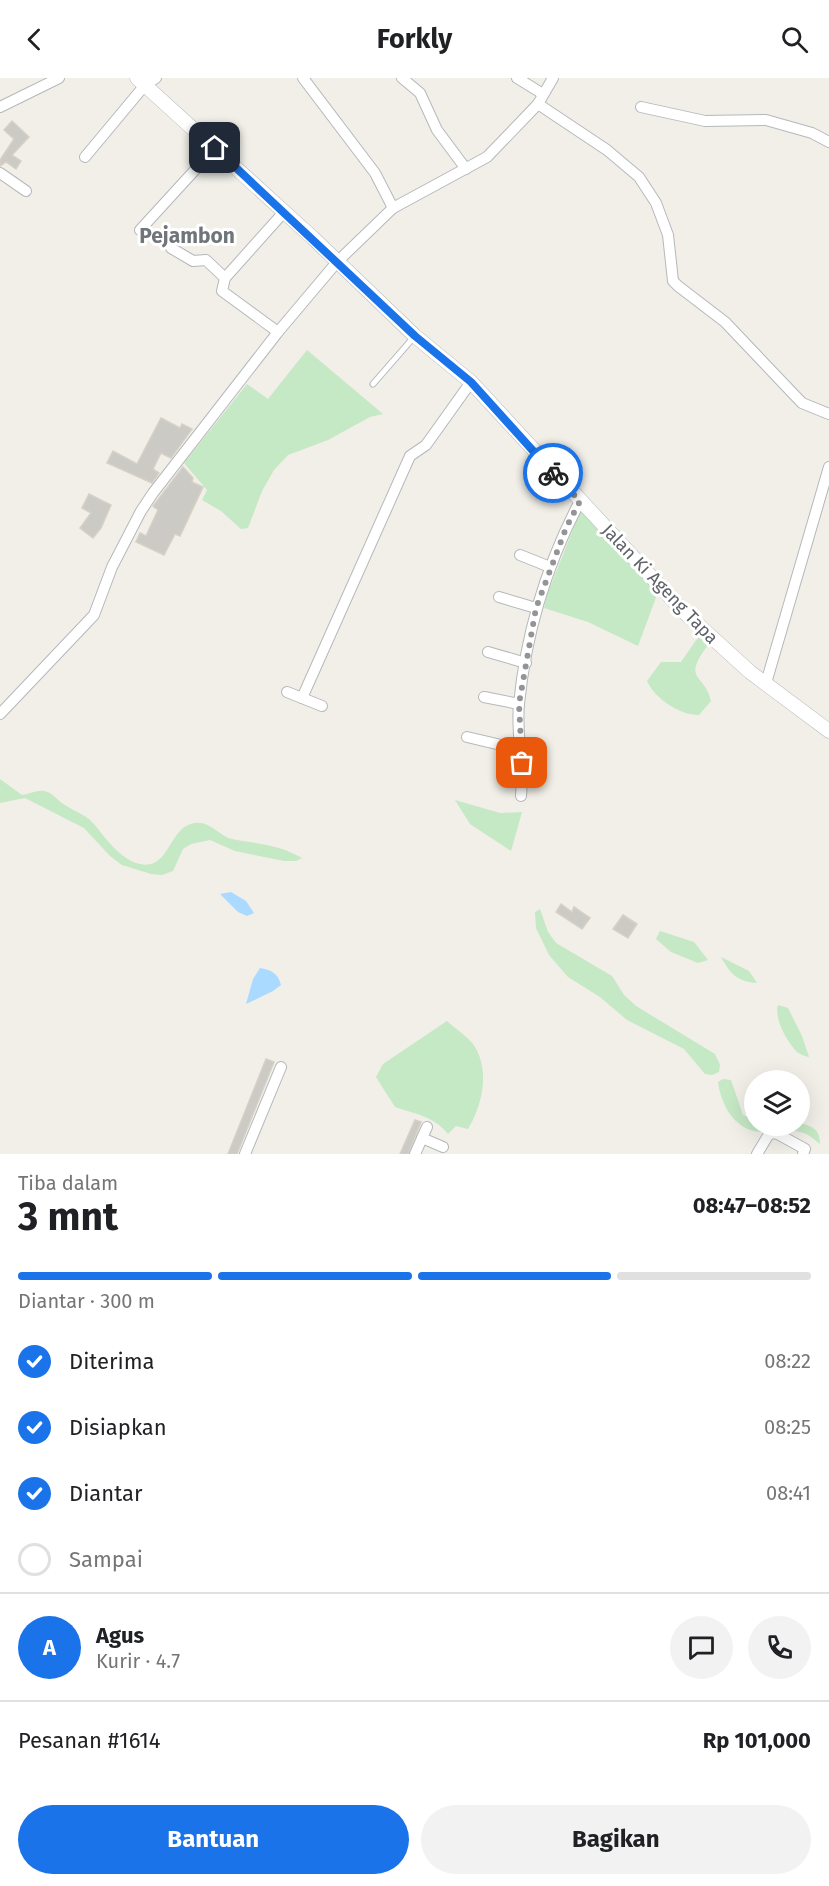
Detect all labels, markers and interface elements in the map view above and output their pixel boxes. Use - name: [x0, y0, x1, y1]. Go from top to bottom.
- icon: back: [18, 23, 51, 56]
- text: Forkly: [377, 23, 452, 55]
- icon: search: [778, 23, 811, 56]
- pin: [189, 122, 240, 173]
- icon: home: [198, 131, 231, 164]
- district label: Pejambon: [139, 223, 235, 249]
- courier: [523, 443, 583, 503]
- icon: bike: [537, 457, 570, 490]
- street label: Jalan Ki Ageng Tapa: [597, 519, 723, 649]
- pin: [496, 737, 547, 788]
- icon: bag: [505, 746, 538, 779]
- map controls: [744, 1070, 810, 1136]
- button: layers: [744, 1070, 810, 1136]
- text: Tiba dalam: [18, 1171, 118, 1195]
- text: 08:47–08:52: [693, 1192, 811, 1219]
- text: 3 mnt: [18, 1194, 118, 1240]
- text: Diantar · 300 m: [18, 1289, 155, 1313]
- icon: check: [18, 1345, 51, 1378]
- text: Diterima: [69, 1348, 155, 1375]
- text: 08:22: [764, 1349, 811, 1373]
- icon: check: [18, 1411, 51, 1444]
- text: Disiapkan: [69, 1414, 167, 1441]
- text: 08:25: [764, 1415, 811, 1439]
- icon: check: [18, 1477, 51, 1510]
- text: Diantar: [69, 1480, 142, 1507]
- text: 08:41: [766, 1481, 811, 1505]
- text: Sampai: [69, 1546, 143, 1573]
- button: chat: [670, 1616, 733, 1679]
- button: phone: [748, 1616, 811, 1679]
- text: Agus: [96, 1622, 144, 1649]
- text: A: [43, 1634, 56, 1661]
- text: Kurir · 4.7: [96, 1649, 180, 1673]
- text: Pesanan #1614: [18, 1727, 161, 1754]
- text: Rp 101,000: [703, 1727, 811, 1754]
- button: Bantuan: [18, 1805, 409, 1874]
- button: Bagikan: [421, 1805, 811, 1874]

